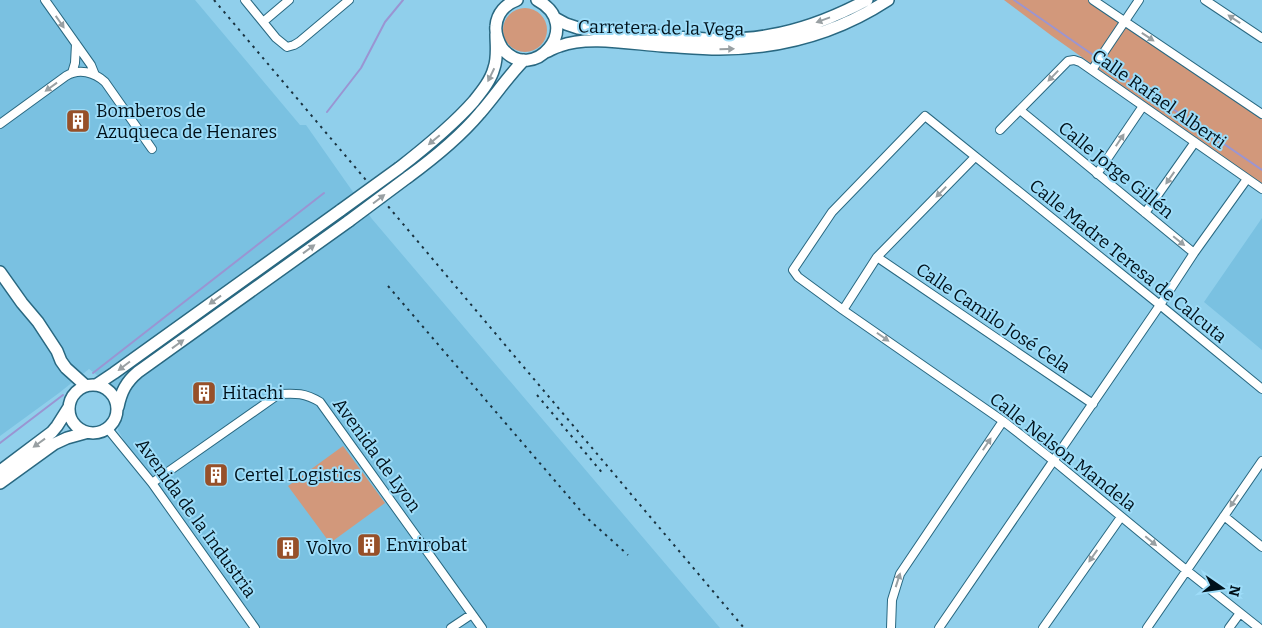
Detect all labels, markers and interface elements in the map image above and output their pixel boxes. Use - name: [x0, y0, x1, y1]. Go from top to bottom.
- one-way arrow: [1227, 14, 1240, 24]
- one-way arrow: [55, 15, 65, 29]
- street label: Carretera de la Vega: [578, 16, 745, 40]
- one-way arrow: [815, 17, 830, 24]
- one-way arrow: [1141, 32, 1155, 42]
- street label: Calle Rafael Alberti: [1088, 44, 1230, 154]
- one-way arrow: [719, 45, 735, 53]
- one-way arrow: [487, 68, 495, 82]
- one-way arrow: [1048, 70, 1060, 82]
- one-way arrow: [44, 82, 58, 92]
- place label: Bomberos de Azuqueca de Henares: [96, 100, 277, 143]
- building icon: Bomberos de Azuqueca de Henares: [65, 108, 91, 134]
- street label: Calle Jorge Gillén: [1054, 117, 1179, 224]
- one-way arrow: [1115, 133, 1125, 147]
- one-way arrow: [428, 135, 441, 146]
- one-way arrow: [1165, 171, 1175, 184]
- street label: Calle Madre Teresa de Calcuta: [1025, 175, 1231, 348]
- one-way arrow: [935, 185, 947, 197]
- one-way arrow: [372, 193, 385, 204]
- one-way arrow: [1173, 236, 1186, 247]
- one-way arrow: [303, 244, 316, 254]
- street label: Calle Camilo José Cela: [912, 258, 1075, 378]
- one-way arrow: [208, 295, 222, 305]
- one-way arrow: [876, 332, 889, 342]
- one-way arrow: [171, 339, 184, 349]
- one-way arrow: [118, 361, 131, 372]
- building icon: Hitachi: [191, 380, 217, 406]
- place label: Hitachi: [222, 382, 283, 404]
- street label: Calle Nelson Mandela: [985, 388, 1141, 516]
- street label: Avenida de Lyon: [328, 394, 426, 517]
- street label: Avenida de la Industria: [131, 434, 261, 602]
- one-way arrow: [32, 438, 46, 448]
- one-way arrow: [982, 438, 992, 451]
- building icon: Certel Logistics: [203, 462, 229, 488]
- place label: Certel Logistics: [234, 464, 361, 486]
- one-way arrow: [1230, 494, 1239, 508]
- building icon: Envirobat: [356, 532, 382, 558]
- place label: Envirobat: [386, 534, 468, 556]
- building icon: Volvo: [275, 535, 301, 561]
- one-way arrow: [1145, 536, 1158, 547]
- place label: Volvo: [306, 537, 352, 559]
- one-way arrow: [1088, 550, 1098, 563]
- north arrow: [1197, 563, 1247, 613]
- one-way arrow: [895, 573, 903, 588]
- text: N: [1225, 584, 1244, 598]

